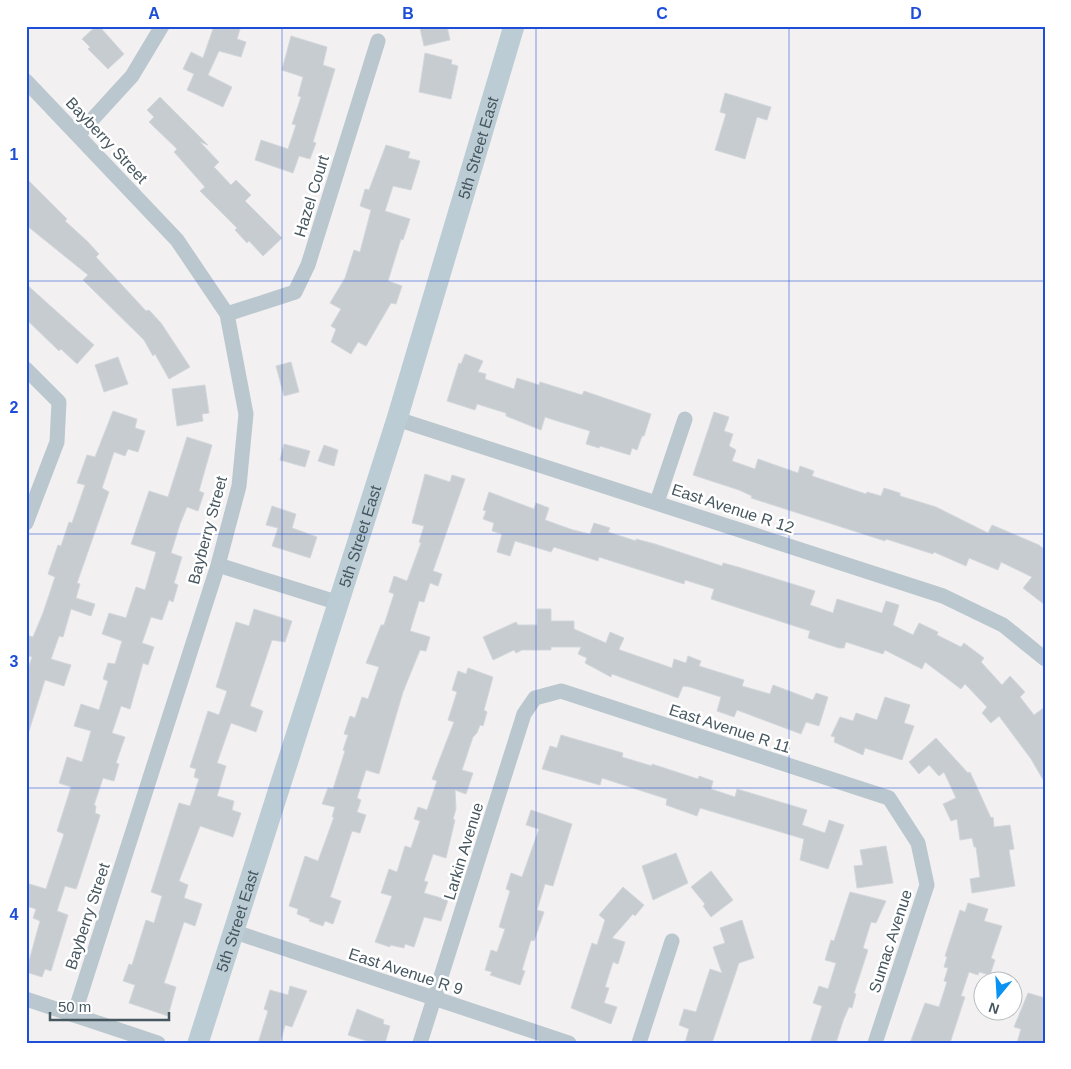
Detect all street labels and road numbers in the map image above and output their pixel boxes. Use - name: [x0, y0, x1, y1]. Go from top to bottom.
- street label: Bayberry Street: [63, 94, 151, 187]
- street label: 5th Street East: [455, 94, 502, 201]
- street label: Hazel Court: [291, 153, 332, 239]
- street label: Bayberry Street: [185, 474, 230, 586]
- street label: East Avenue R 12: [669, 481, 796, 536]
- street label: 5th Street East: [336, 483, 384, 589]
- street label: East Avenue R 11: [667, 701, 793, 756]
- street label: Larkin Avenue: [441, 800, 486, 902]
- street label: Bayberry Street: [62, 860, 113, 972]
- street label: 5th Street East: [213, 868, 262, 974]
- street label: Sumac Avenue: [866, 887, 915, 995]
- street label: East Avenue R 9: [347, 945, 465, 998]

